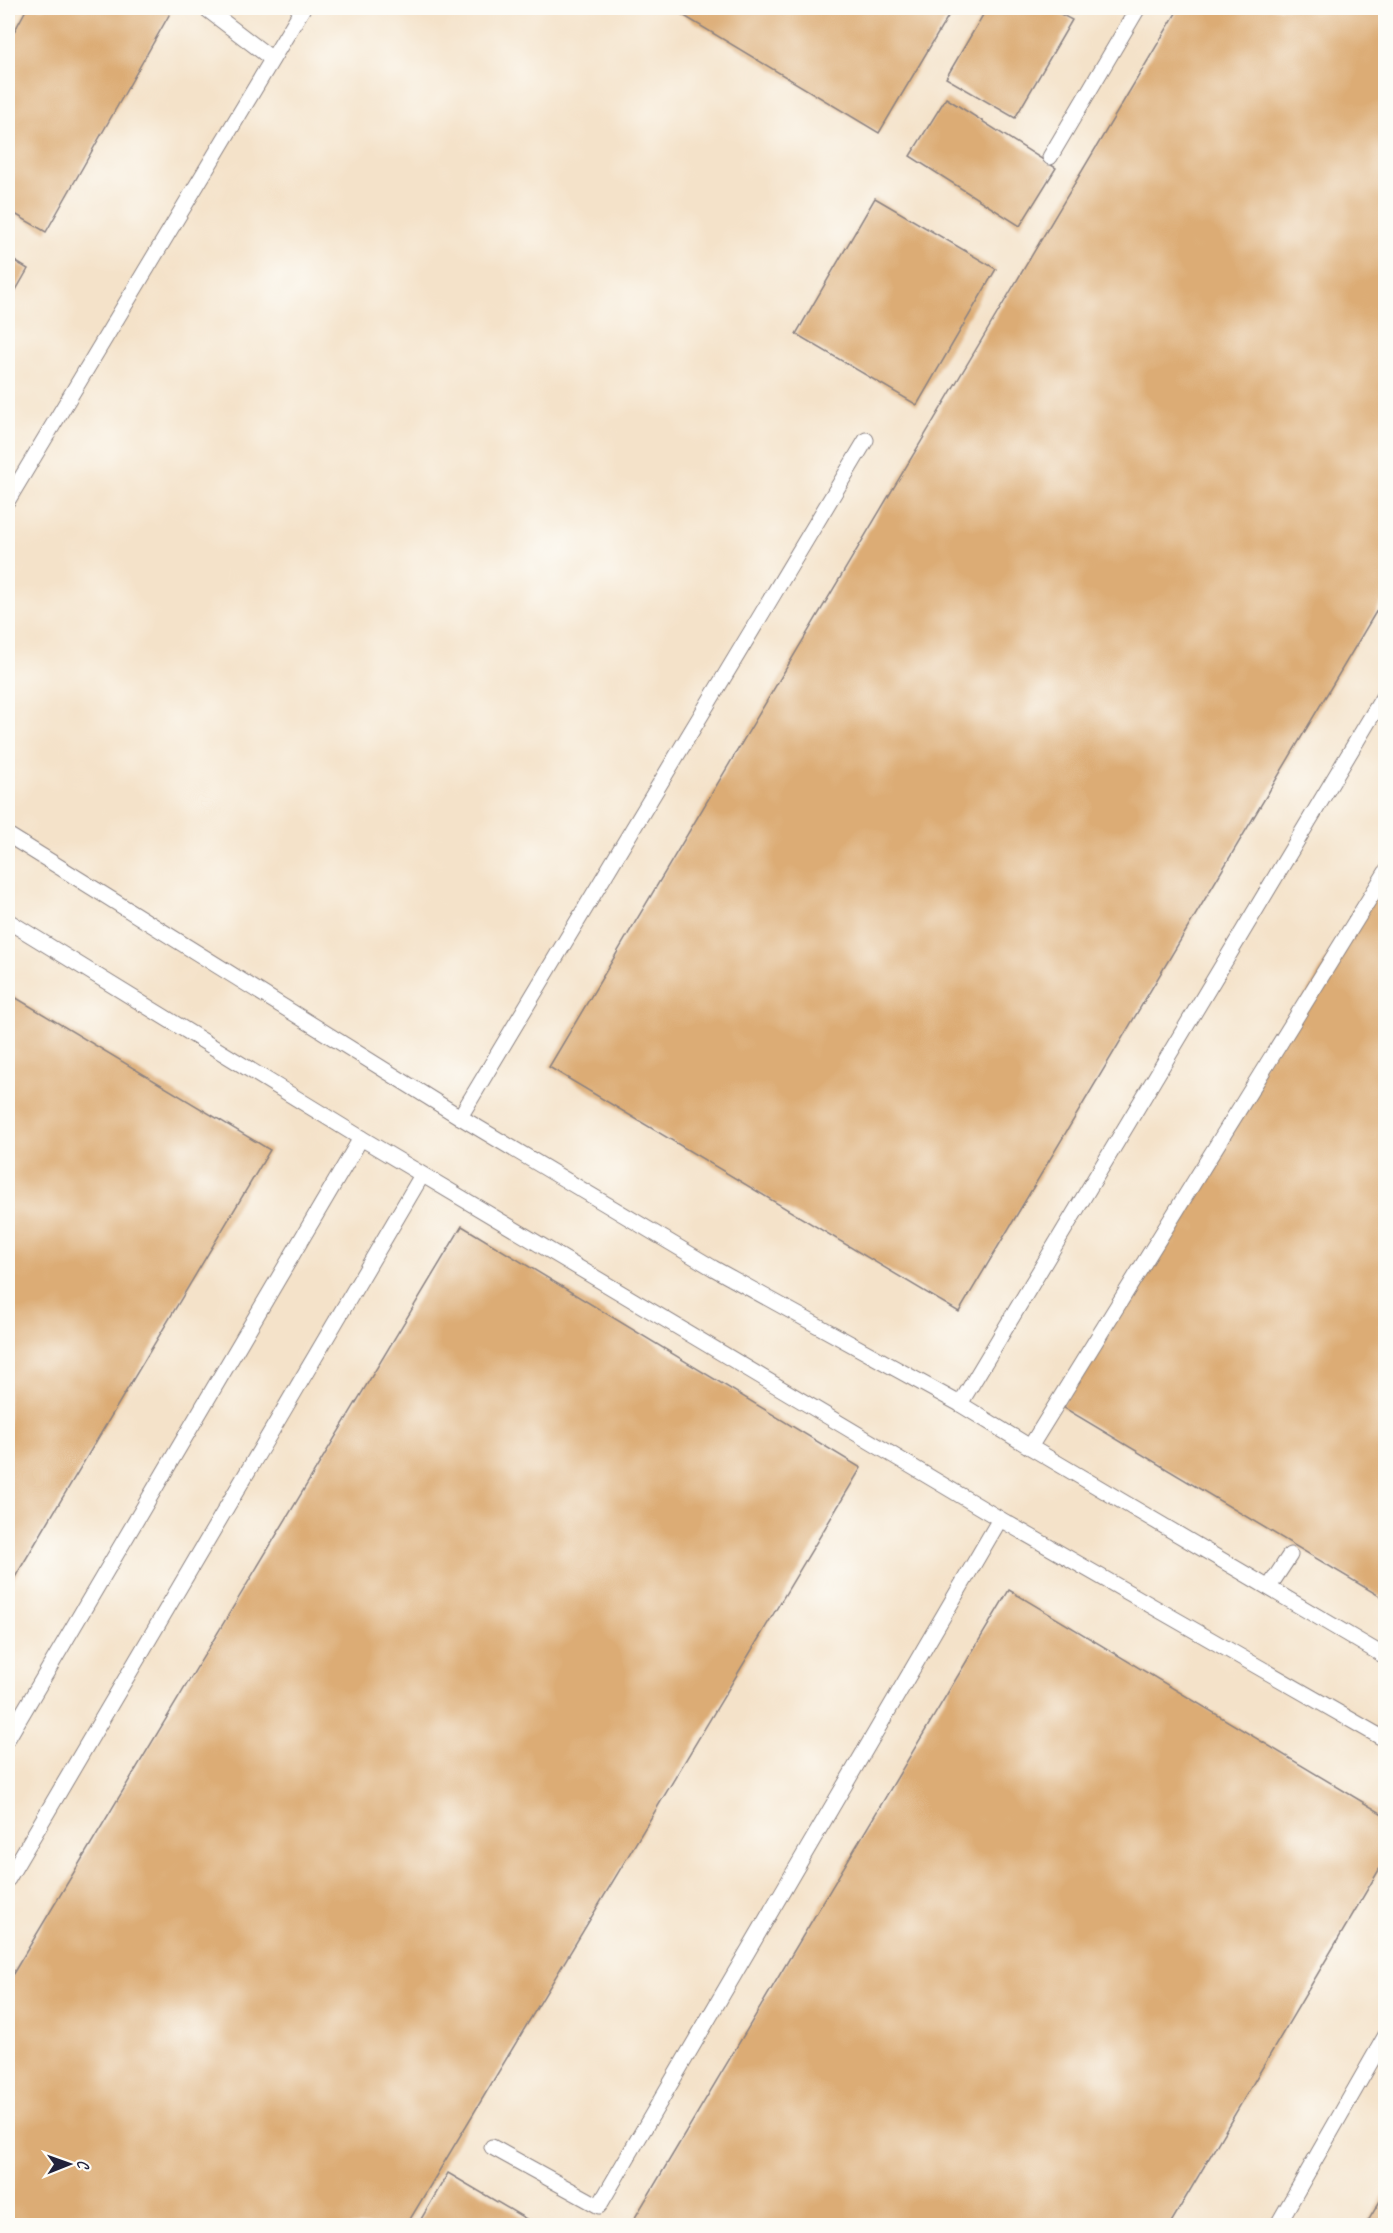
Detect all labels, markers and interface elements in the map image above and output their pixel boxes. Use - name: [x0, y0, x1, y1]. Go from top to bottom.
- north arrow: [39, 2134, 99, 2194]
- text: С: [73, 2160, 93, 2170]

